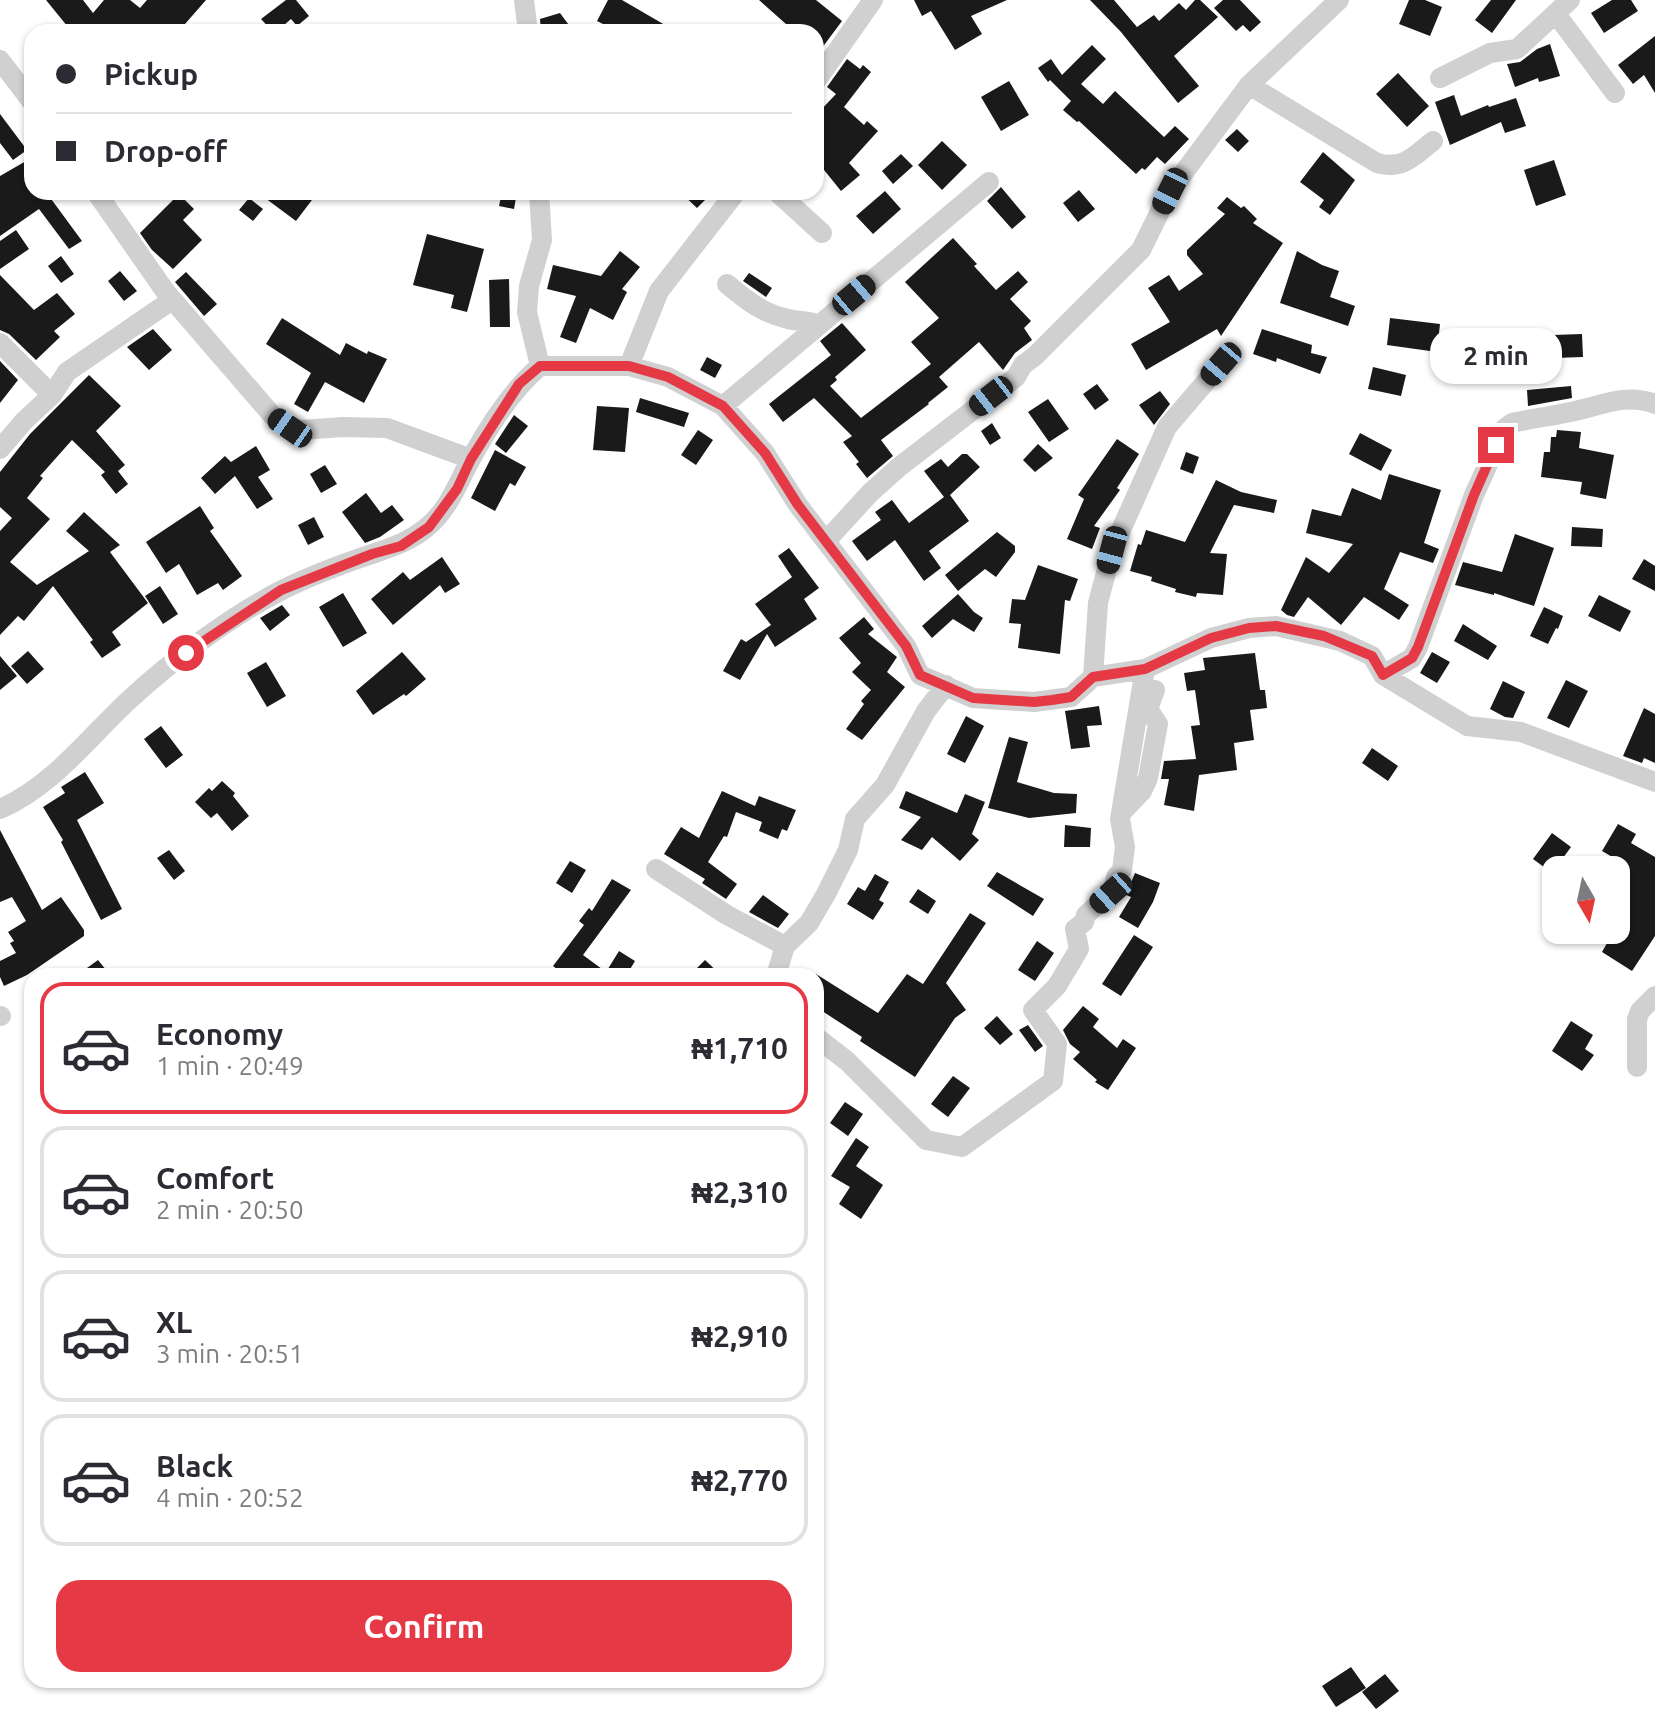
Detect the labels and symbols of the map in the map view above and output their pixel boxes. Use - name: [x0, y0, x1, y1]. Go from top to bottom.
- car: [1149, 164, 1191, 218]
- car: [828, 270, 880, 320]
- callout: 2 min: [1430, 329, 1562, 385]
- car: [1196, 338, 1246, 390]
- car: [965, 372, 1017, 420]
- car: [263, 404, 317, 452]
- route end: [1478, 427, 1514, 463]
- car: [1094, 524, 1130, 576]
- route start: [168, 635, 204, 671]
- north arrow: [1542, 856, 1630, 944]
- car: [1085, 868, 1137, 918]

